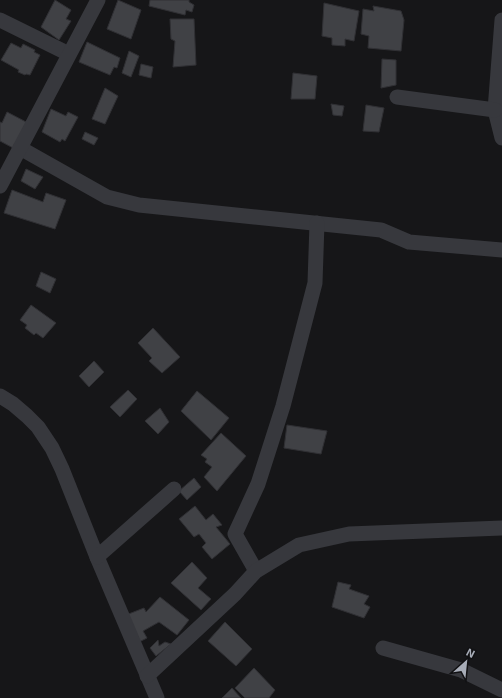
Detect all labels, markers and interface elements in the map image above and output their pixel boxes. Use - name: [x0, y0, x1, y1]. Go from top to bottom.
- north arrow: [446, 642, 486, 682]
- text: N: [464, 645, 477, 660]

